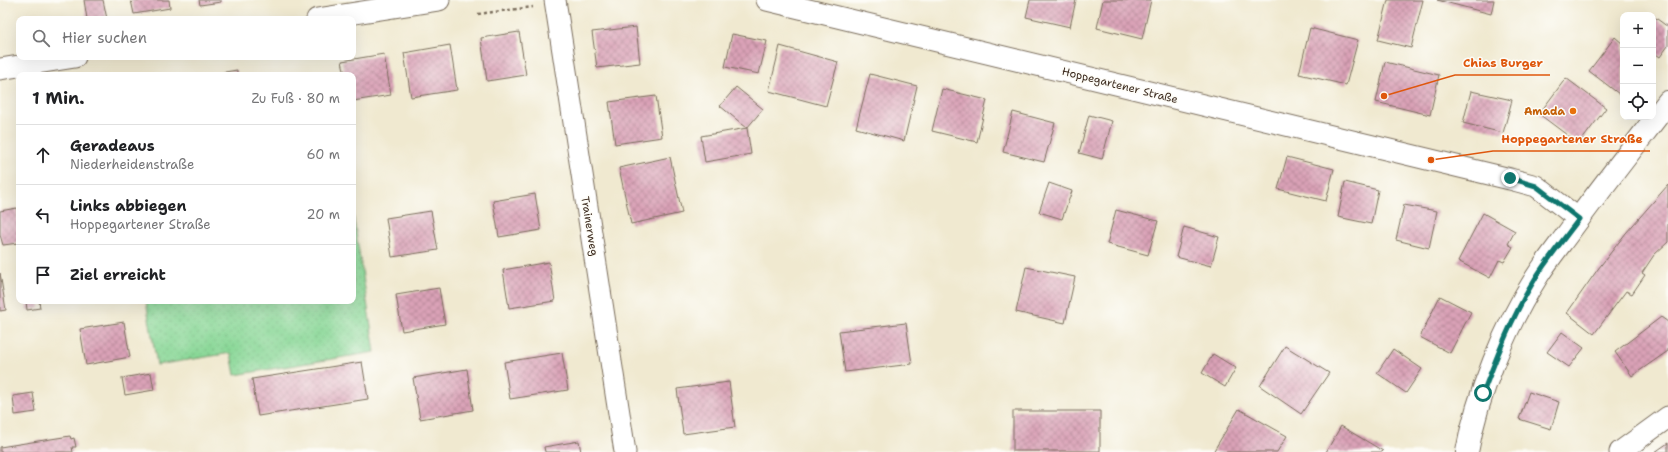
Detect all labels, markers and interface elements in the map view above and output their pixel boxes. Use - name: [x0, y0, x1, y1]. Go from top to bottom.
- map controls: [1620, 12, 1656, 120]
- button: +: [1620, 12, 1656, 48]
- search box: [16, 16, 356, 60]
- icon: search: [30, 27, 52, 49]
- text: Hier suchen: [62, 28, 147, 48]
- button: −: [1620, 48, 1656, 84]
- callout: Chias Burger: [1455, 51, 1550, 75]
- text: Chias Burger: [1463, 55, 1543, 71]
- street label: Hoppegartener Straße: [1060, 64, 1179, 107]
- button: locate: [1620, 84, 1656, 120]
- text: 1 Min.: [32, 87, 85, 109]
- text: Zu Fuß · 80 m: [251, 90, 340, 107]
- place label: Amada: [1524, 104, 1565, 119]
- marker: Amada: [1568, 106, 1578, 116]
- callout: Hoppegartener Straße: [1493, 127, 1650, 151]
- text: Hoppegartener Straße: [1501, 131, 1643, 147]
- text: Geradeaus: [70, 136, 155, 156]
- icon: ahead: [32, 144, 54, 166]
- text: 60 m: [307, 146, 340, 163]
- text: Niederheidenstraße: [70, 156, 194, 173]
- route end: [1501, 169, 1519, 187]
- street label: Trainerweg: [577, 195, 602, 257]
- text: Links abbiegen: [70, 196, 186, 216]
- icon: left: [32, 204, 54, 226]
- text: 20 m: [307, 206, 340, 223]
- text: Hoppegartener Straße: [70, 216, 211, 233]
- icon: arrive: [32, 264, 54, 286]
- text: Ziel erreicht: [70, 265, 166, 285]
- route start: [1474, 384, 1492, 402]

